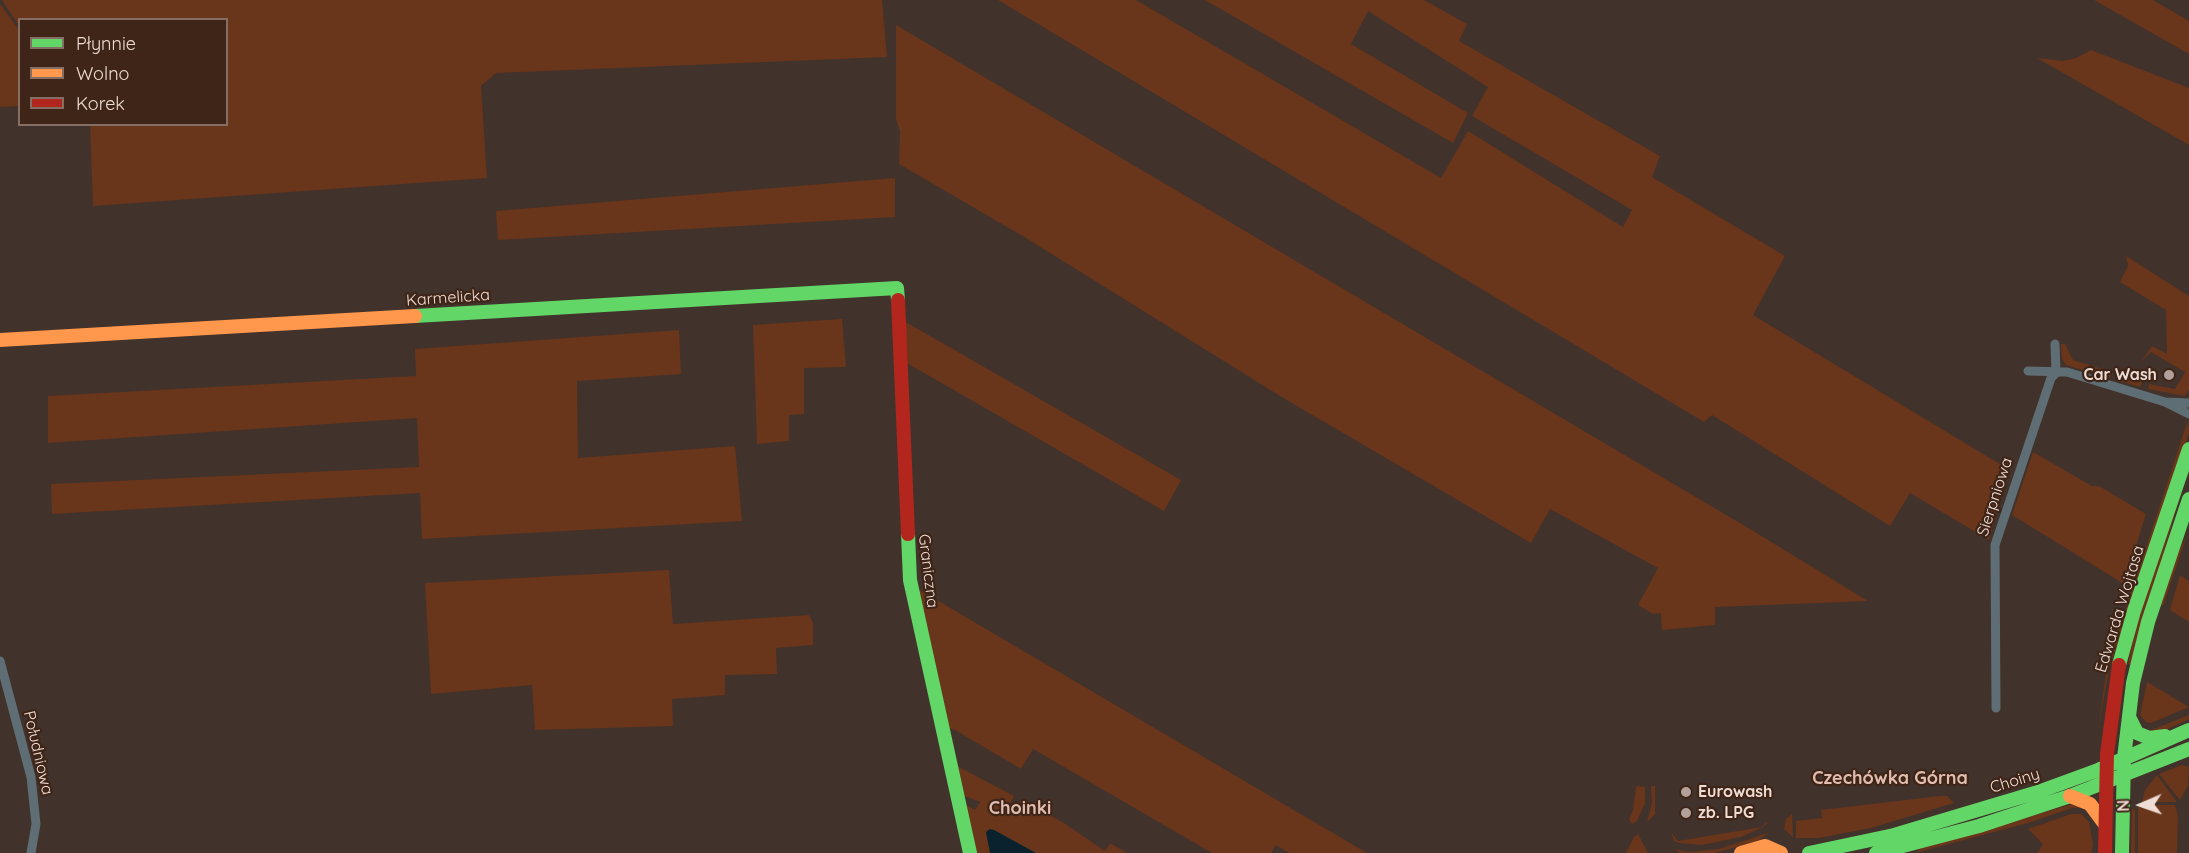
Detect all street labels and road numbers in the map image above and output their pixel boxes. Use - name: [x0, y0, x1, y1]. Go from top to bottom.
- street label: Karmelicka: [405, 285, 491, 311]
- street label: Sierpniowa: [1973, 455, 2017, 539]
- street label: Graniczna: [914, 533, 942, 609]
- street label: Edwarda Wojtasa: [2092, 543, 2148, 675]
- street label: Południowa: [19, 709, 57, 797]
- street label: Choiny: [1988, 764, 2042, 798]

